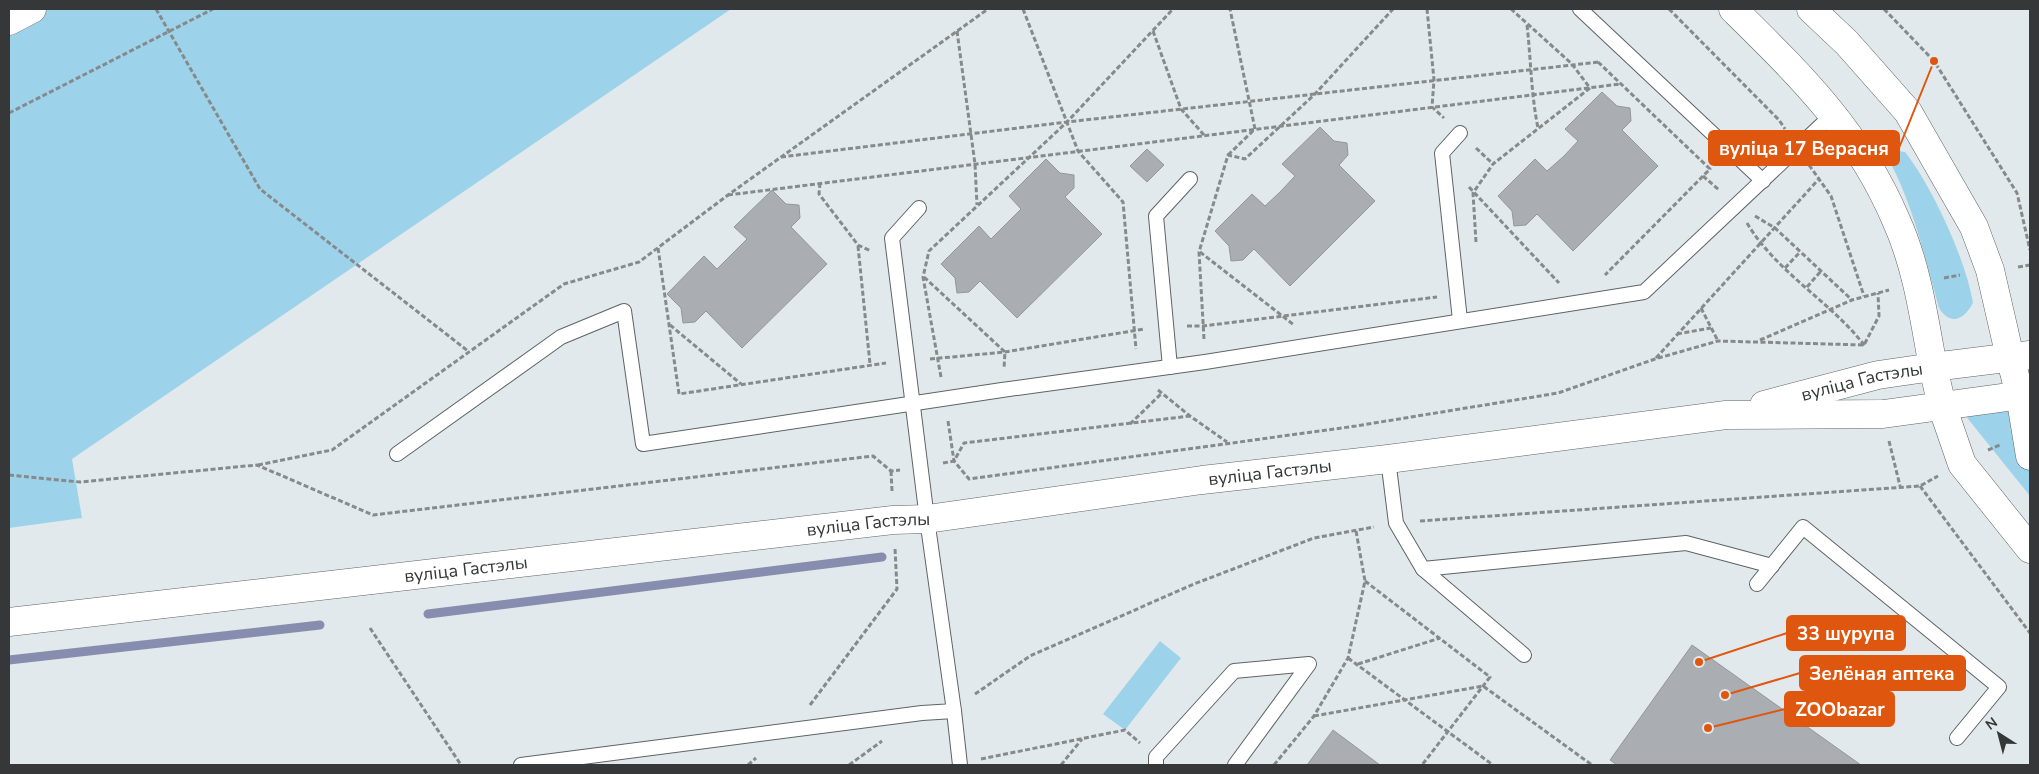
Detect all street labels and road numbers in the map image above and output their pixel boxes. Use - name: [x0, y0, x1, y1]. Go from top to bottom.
- street label: вуліца Гастэлы: [1799, 357, 1924, 407]
- street label: вуліца Гастэлы: [1207, 453, 1333, 491]
- street label: вуліца Гастэлы: [805, 507, 931, 542]
- street label: вуліца Гастэлы: [403, 550, 529, 588]

